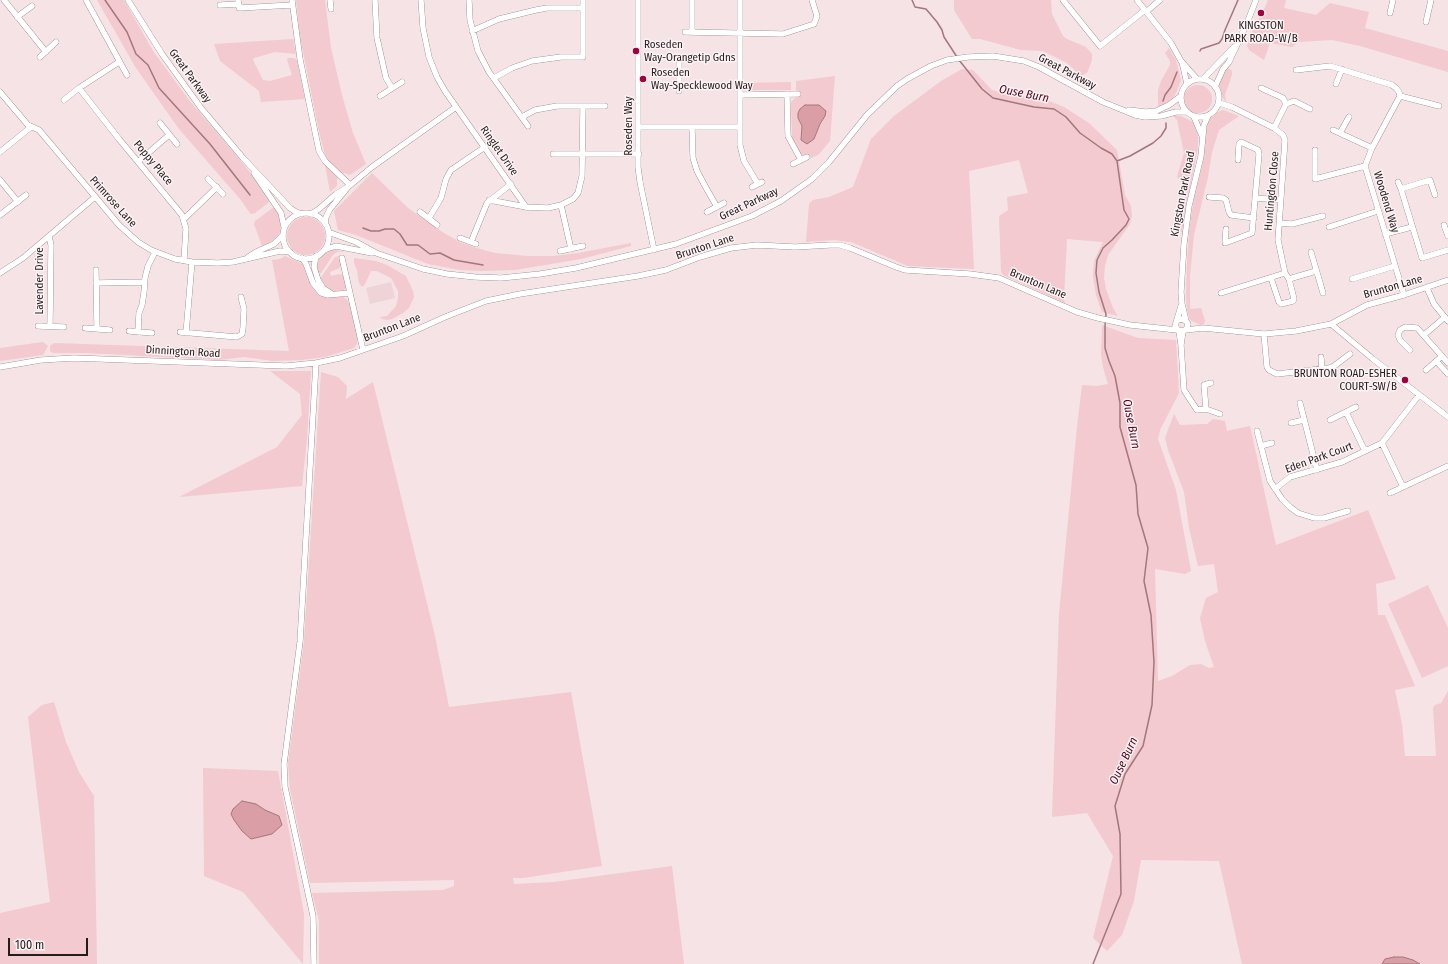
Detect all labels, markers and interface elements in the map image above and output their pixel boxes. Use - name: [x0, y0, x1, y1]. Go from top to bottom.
- marker: KINGSTON PARK ROAD-W/B: [1256, 8, 1266, 18]
- place label: KINGSTON PARK ROAD-W/B: [1224, 19, 1298, 45]
- place label: Roseden Way-Orangetip Gdns: [644, 38, 736, 64]
- street label: Great Parkway: [166, 46, 214, 106]
- marker: Roseden Way-Orangetip Gdns: [631, 46, 641, 56]
- street label: Great Parkway: [1036, 51, 1098, 93]
- place label: Roseden Way-Specklewood Way: [651, 66, 753, 92]
- marker: Roseden Way-Specklewood Way: [638, 74, 648, 84]
- water label: Ouse Burn: [998, 82, 1050, 106]
- street label: Roseden Way: [622, 96, 636, 156]
- street label: Ringlet Drive: [477, 124, 521, 178]
- street label: Poppy Place: [131, 138, 175, 188]
- street label: Kingston Park Road: [1168, 150, 1198, 238]
- street label: Huntingdon Close: [1262, 151, 1282, 231]
- street label: Woodend Way: [1370, 170, 1402, 234]
- street label: Primrose Lane: [87, 174, 139, 230]
- street label: Great Parkway: [717, 185, 781, 223]
- street label: Brunton Lane: [674, 231, 736, 263]
- street label: Lavender Drive: [33, 247, 47, 315]
- street label: Brunton Lane: [1008, 266, 1068, 302]
- street label: Brunton Lane: [1362, 272, 1424, 302]
- street label: Brunton Lane: [361, 311, 423, 345]
- street label: Dinnington Road: [145, 343, 221, 361]
- place label: BRUNTON ROAD-ESHER COURT-SW/B: [1294, 367, 1397, 393]
- marker: BRUNTON ROAD-ESHER COURT-SW/B: [1400, 375, 1410, 385]
- water label: Ouse Burn: [1119, 398, 1143, 450]
- street label: Eden Park Court: [1283, 440, 1355, 476]
- water label: Ouse Burn: [1107, 735, 1141, 787]
- scale bar: [10, 930, 90, 956]
- text: 100 m: [15, 938, 44, 952]

